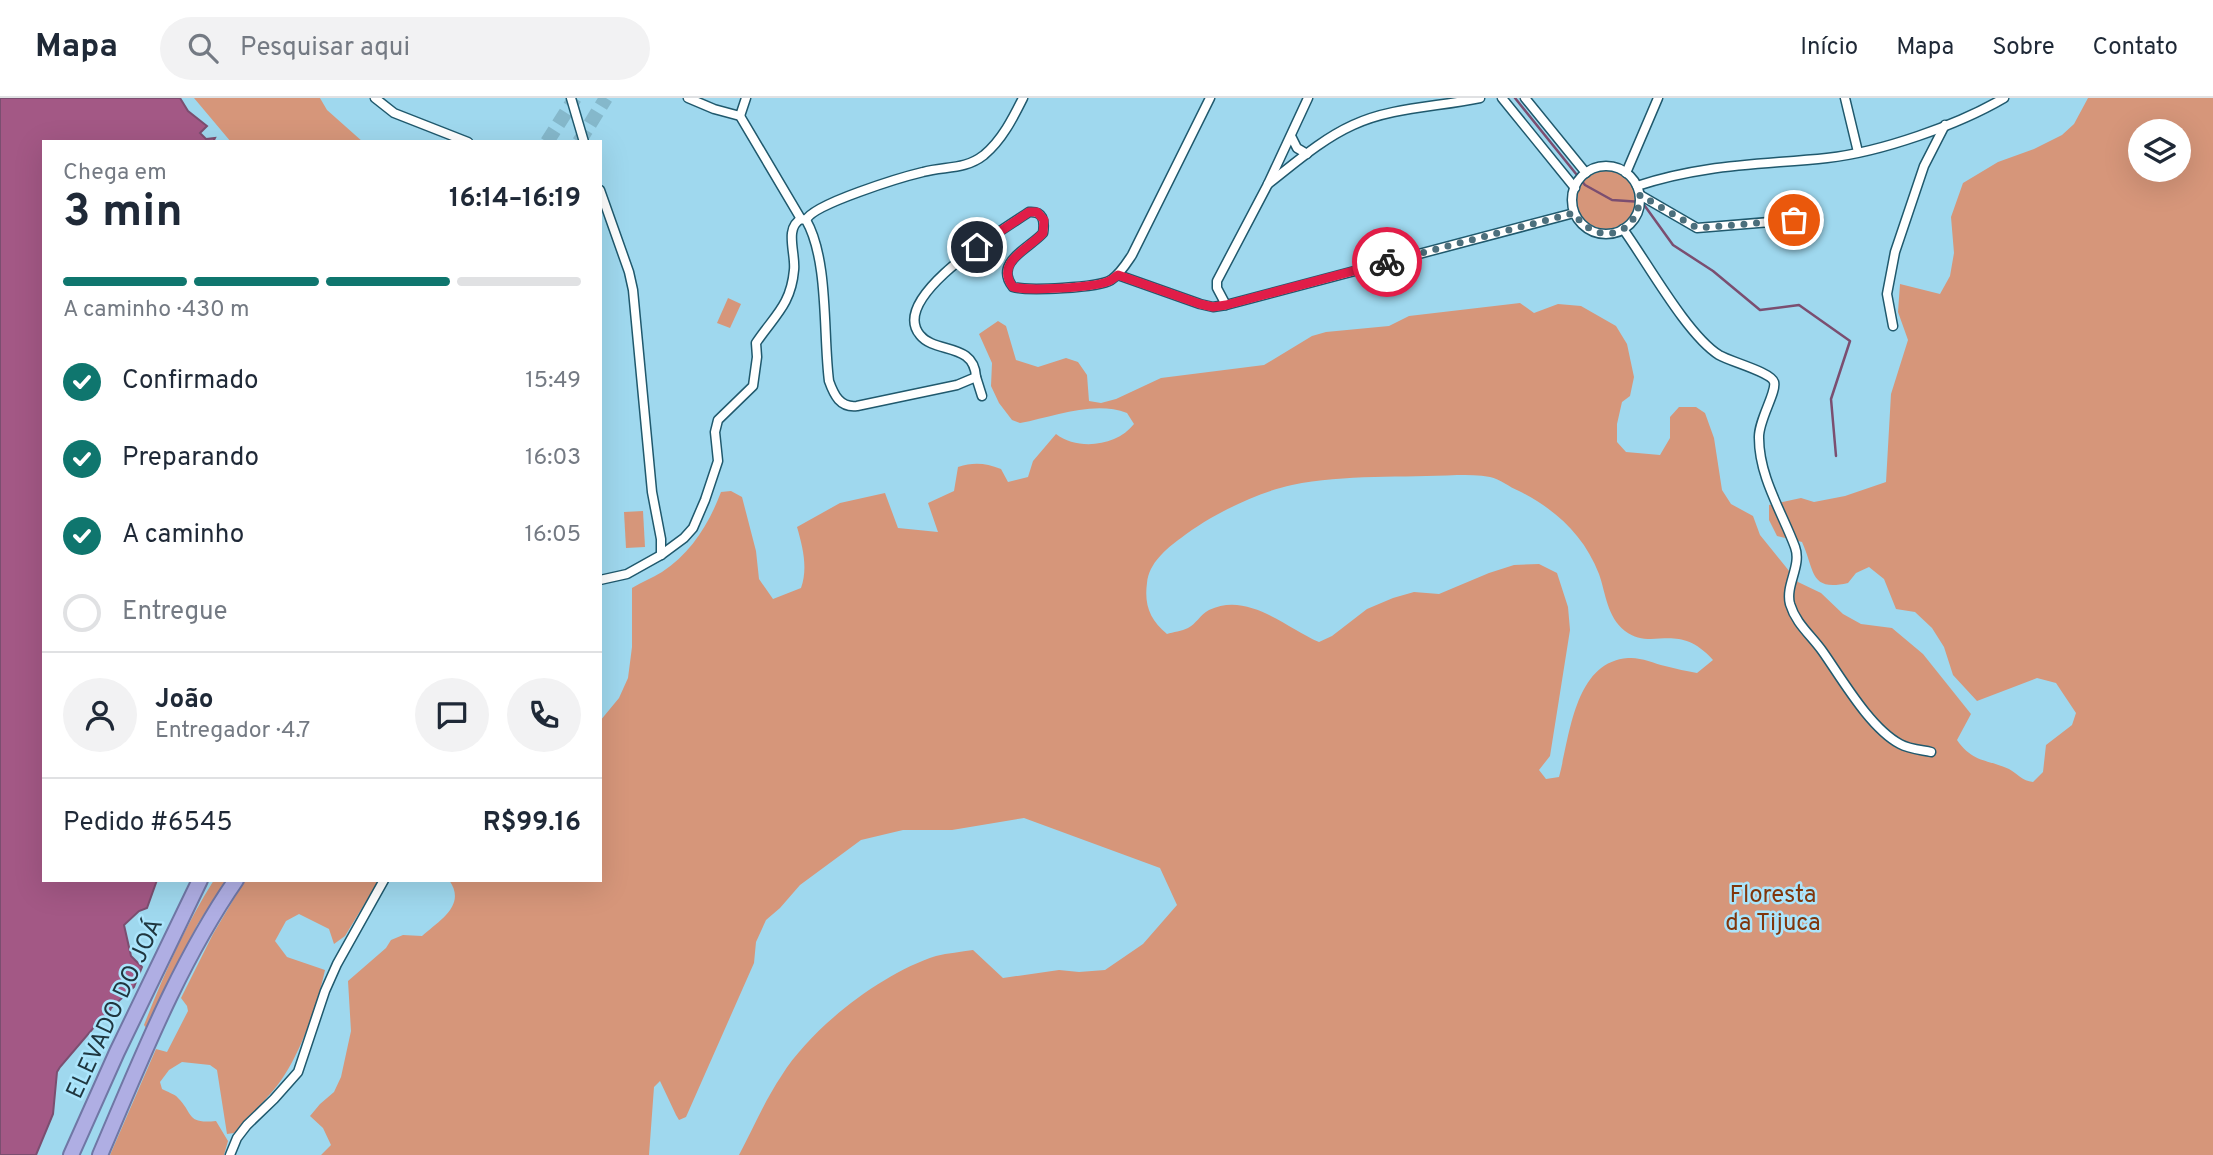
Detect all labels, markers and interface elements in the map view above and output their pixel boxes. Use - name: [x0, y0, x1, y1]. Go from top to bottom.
- search box: [160, 17, 650, 80]
- text: Mapa: [35, 27, 118, 69]
- icon: search: [184, 29, 222, 67]
- text: Pesquisar aqui: [240, 32, 410, 65]
- text: Início: [1800, 33, 1858, 63]
- text: Mapa: [1896, 33, 1954, 63]
- text: Sobre: [1992, 33, 2055, 63]
- text: Contato: [2093, 33, 2178, 63]
- map controls: [2128, 119, 2191, 182]
- button: layers: [2128, 119, 2191, 182]
- text: Chega em: [63, 159, 167, 188]
- text: 16:14–16:19: [449, 183, 581, 216]
- text: 3 min: [63, 184, 183, 243]
- pin: [1764, 190, 1824, 250]
- icon: bag: [1775, 201, 1813, 239]
- pin: [947, 217, 1007, 277]
- courier: [1352, 227, 1422, 297]
- icon: home: [958, 228, 996, 266]
- icon: bike: [1368, 243, 1406, 281]
- text: A caminho · 430 m: [63, 296, 250, 325]
- icon: check: [63, 363, 101, 401]
- text: Confirmado: [122, 365, 259, 398]
- text: 15:49: [525, 367, 581, 396]
- icon: check: [63, 440, 101, 478]
- text: Preparando: [122, 442, 259, 475]
- text: 16:03: [525, 444, 581, 473]
- icon: check: [63, 517, 101, 555]
- text: A caminho: [122, 519, 244, 552]
- text: 16:05: [524, 521, 581, 550]
- text: Entregue: [122, 596, 228, 629]
- button: person: [63, 678, 137, 752]
- button: chat: [415, 678, 489, 752]
- button: phone: [507, 678, 581, 752]
- text: João: [155, 684, 213, 717]
- text: Entregador · 4.7: [155, 717, 310, 746]
- text: Pedido #6545: [63, 807, 233, 840]
- text: R$99.16: [483, 807, 581, 840]
- park label: Floresta da Tijuca: [1725, 881, 1821, 939]
- street label: ELEVADO DO JOÁ: [59, 913, 171, 1104]

